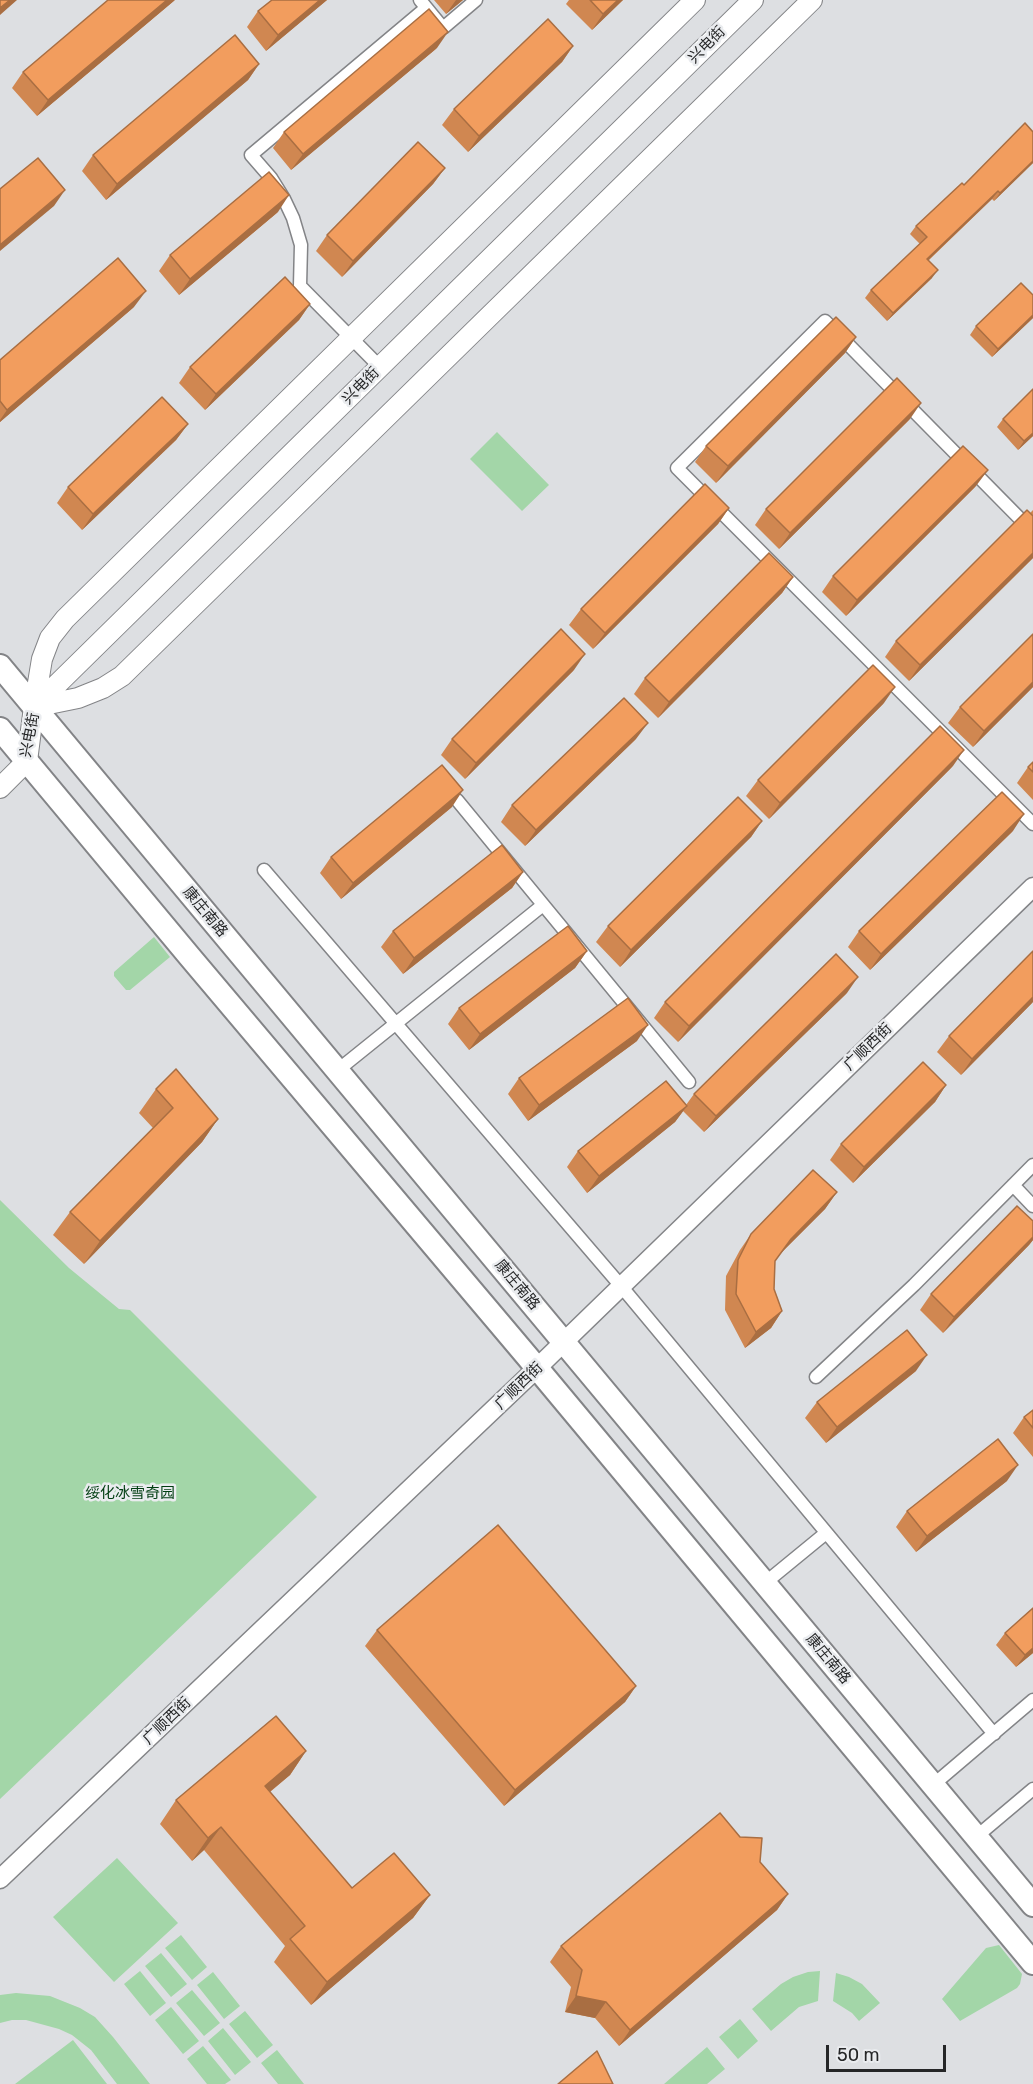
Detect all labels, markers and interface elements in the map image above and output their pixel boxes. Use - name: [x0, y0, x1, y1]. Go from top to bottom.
- street label: 兴电街: [685, 23, 729, 67]
- street label: 兴电街: [339, 364, 383, 408]
- street label: 兴电街: [17, 711, 43, 759]
- street label: 康庄南路: [179, 883, 231, 941]
- street label: 广顺西街: [840, 1020, 896, 1074]
- street label: 康庄南路: [491, 1256, 543, 1314]
- street label: 广顺西街: [491, 1359, 547, 1413]
- park label: 绥化冰雪奇园: [85, 1485, 175, 1503]
- street label: 康庄南路: [802, 1630, 854, 1688]
- street label: 广顺西街: [139, 1694, 195, 1748]
- scale bar: [829, 2033, 949, 2071]
- text: 50 m: [837, 2044, 880, 2066]

